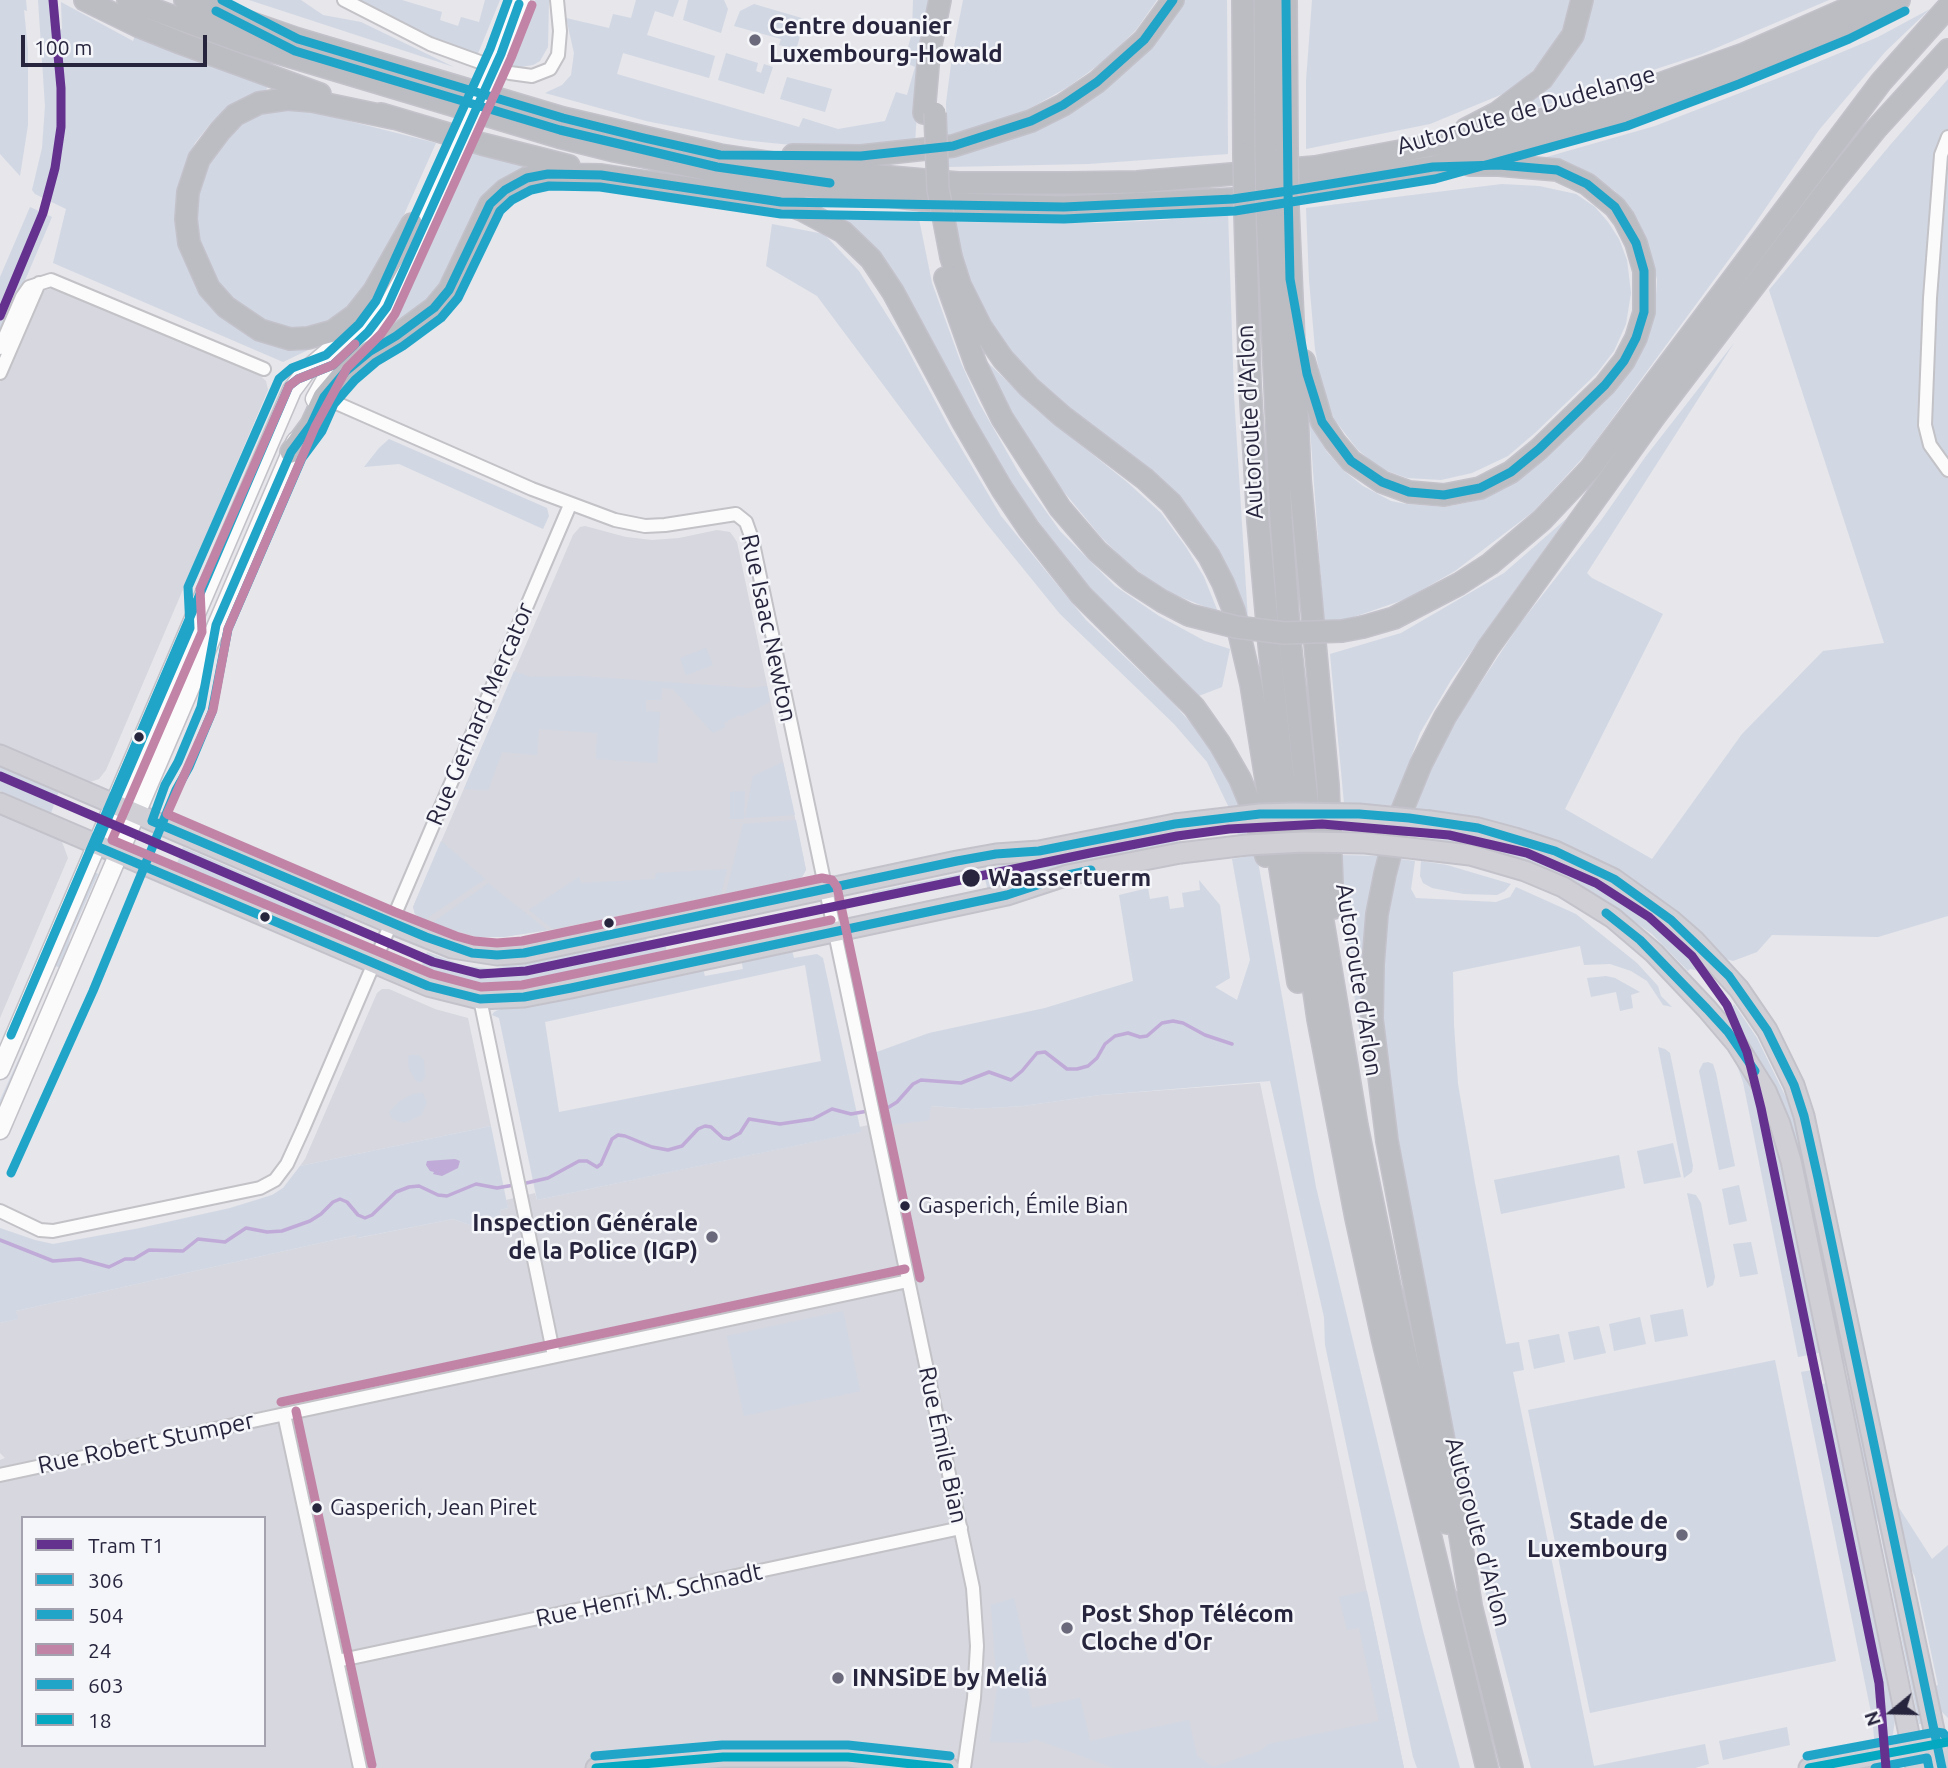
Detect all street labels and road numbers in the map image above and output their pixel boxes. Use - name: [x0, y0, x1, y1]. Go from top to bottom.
- street label: Autoroute de Dudelange: [1393, 59, 1659, 161]
- street label: Autoroute d'Arlon: [1231, 324, 1269, 520]
- street label: Rue Isaac Newton: [735, 531, 803, 725]
- street label: Rue Gerhard Mercator: [420, 598, 540, 830]
- street label: Autoroute d'Arlon: [1330, 882, 1388, 1078]
- street label: Rue Émile Bian: [912, 1364, 974, 1526]
- street label: Rue Robert Stumper: [35, 1406, 257, 1480]
- street label: Autoroute d'Arlon: [1439, 1434, 1517, 1630]
- street label: Rue Henri M. Schnadt: [533, 1557, 765, 1633]

